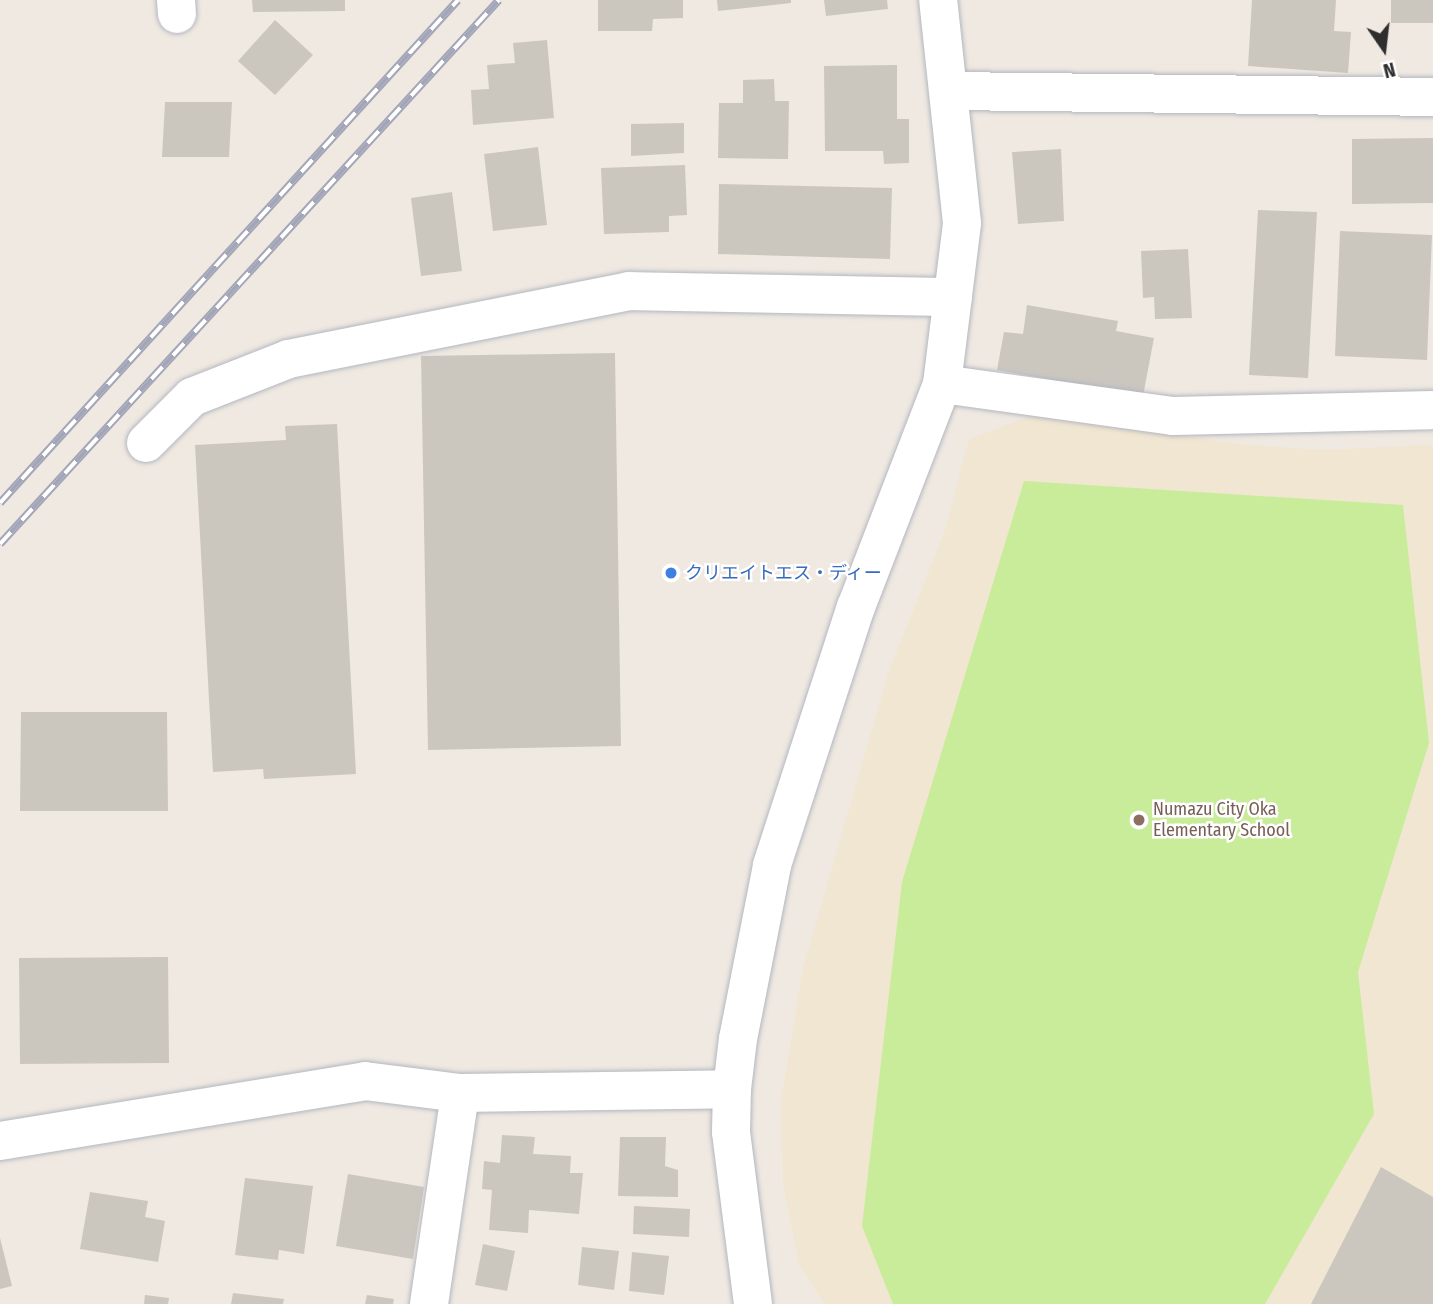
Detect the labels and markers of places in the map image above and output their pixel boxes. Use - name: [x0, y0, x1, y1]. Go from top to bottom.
- place label: クリエイトエス・ディー: [685, 562, 883, 584]
- marker: クリエイトエス・ディー: [663, 565, 679, 581]
- place label: Numazu City Oka Elementary School: [1153, 799, 1290, 842]
- marker: Numazu City Oka Elementary School: [1131, 812, 1147, 828]

